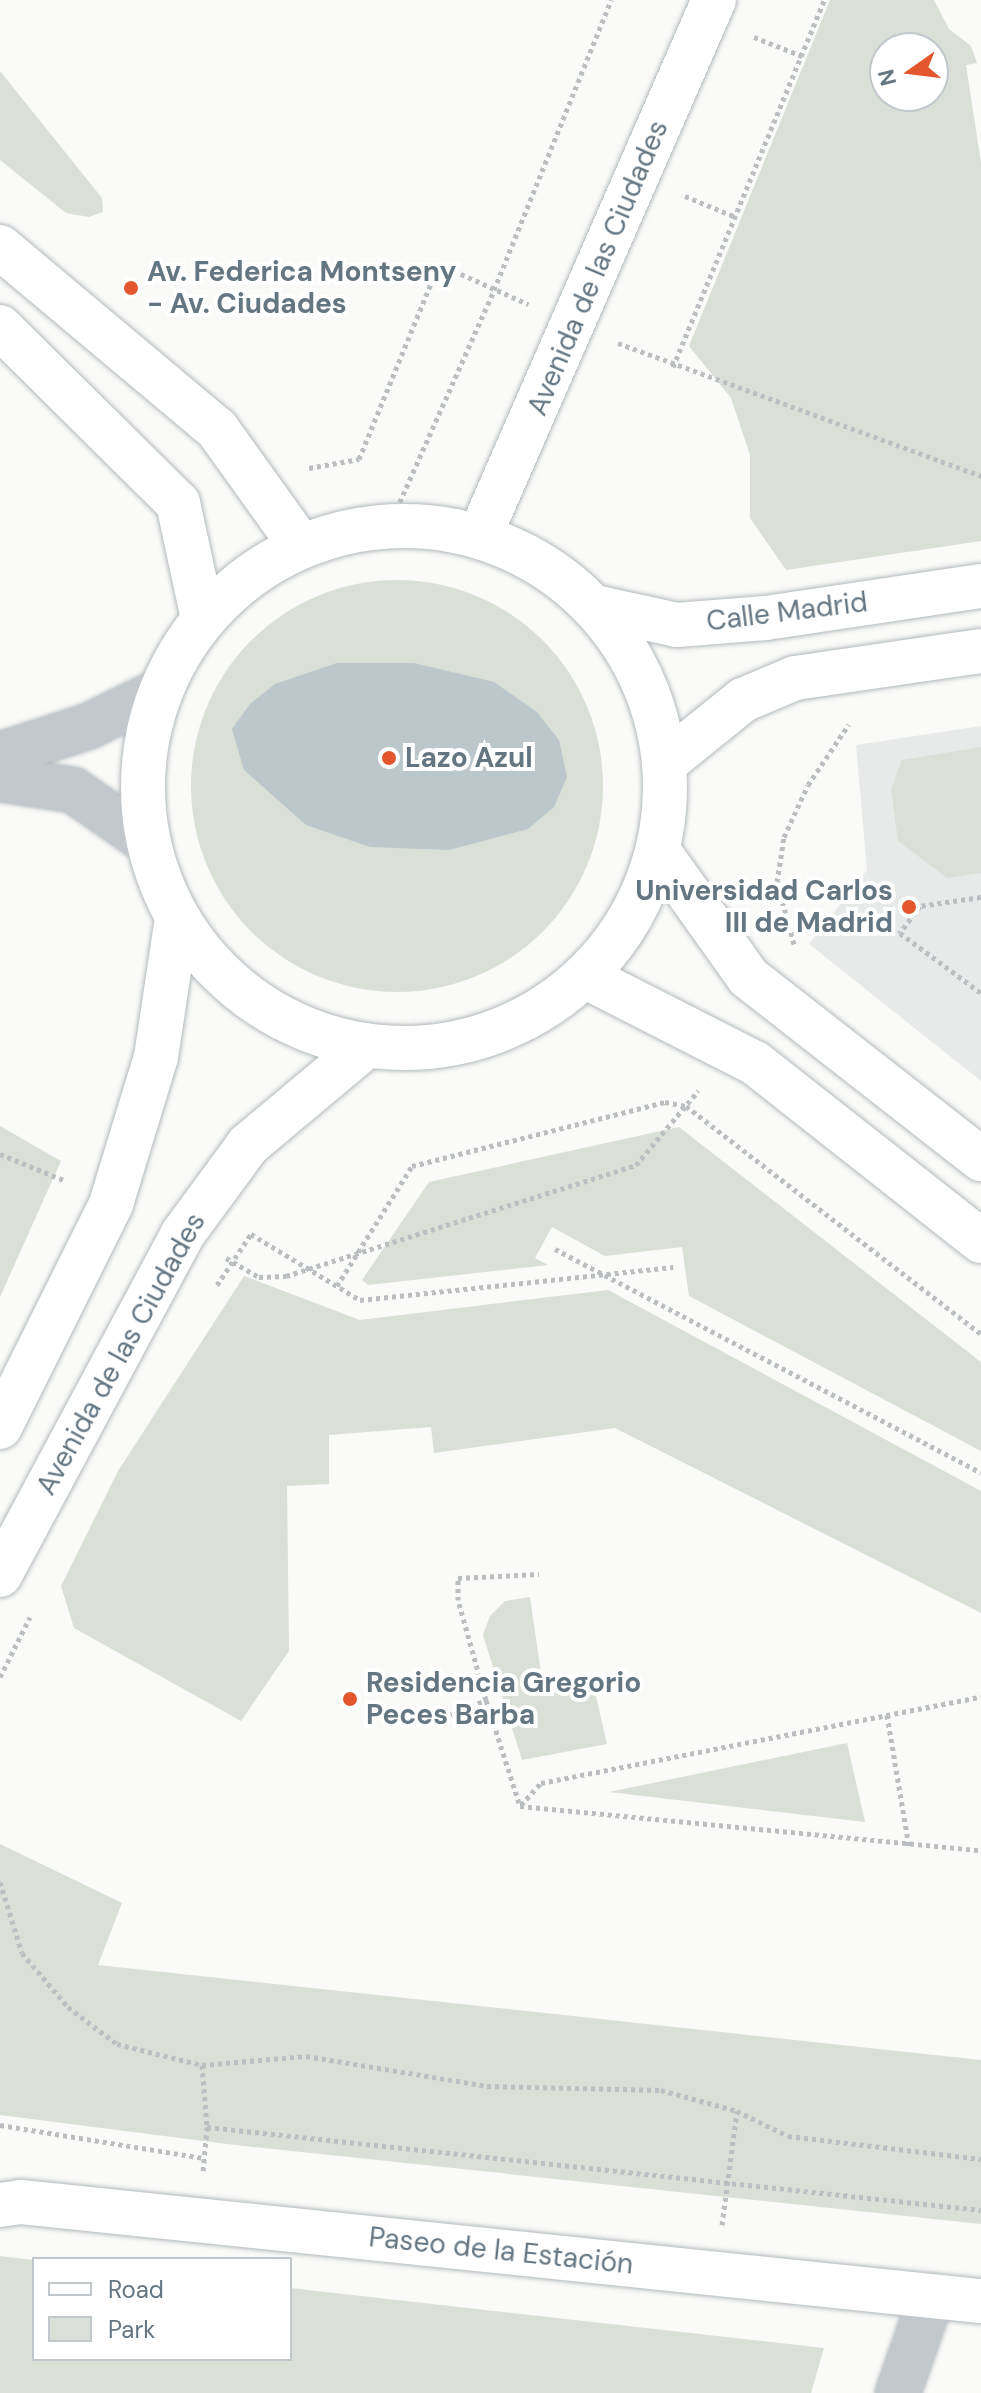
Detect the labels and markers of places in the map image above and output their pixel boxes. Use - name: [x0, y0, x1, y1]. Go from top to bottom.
- place label: Av. Federica Montseny - Av. Ciudades: [147, 255, 456, 321]
- marker: Av. Federica Montseny - Av. Ciudades: [122, 279, 140, 297]
- place label: Lazo Azul: [405, 741, 533, 775]
- marker: Lazo Azul: [380, 749, 398, 767]
- place label: Universidad Carlos III de Madrid: [635, 874, 893, 940]
- marker: Universidad Carlos III de Madrid: [900, 898, 918, 916]
- place label: Residencia Gregorio Peces Barba: [366, 1666, 641, 1732]
- marker: Residencia Gregorio Peces Barba: [341, 1690, 359, 1708]

